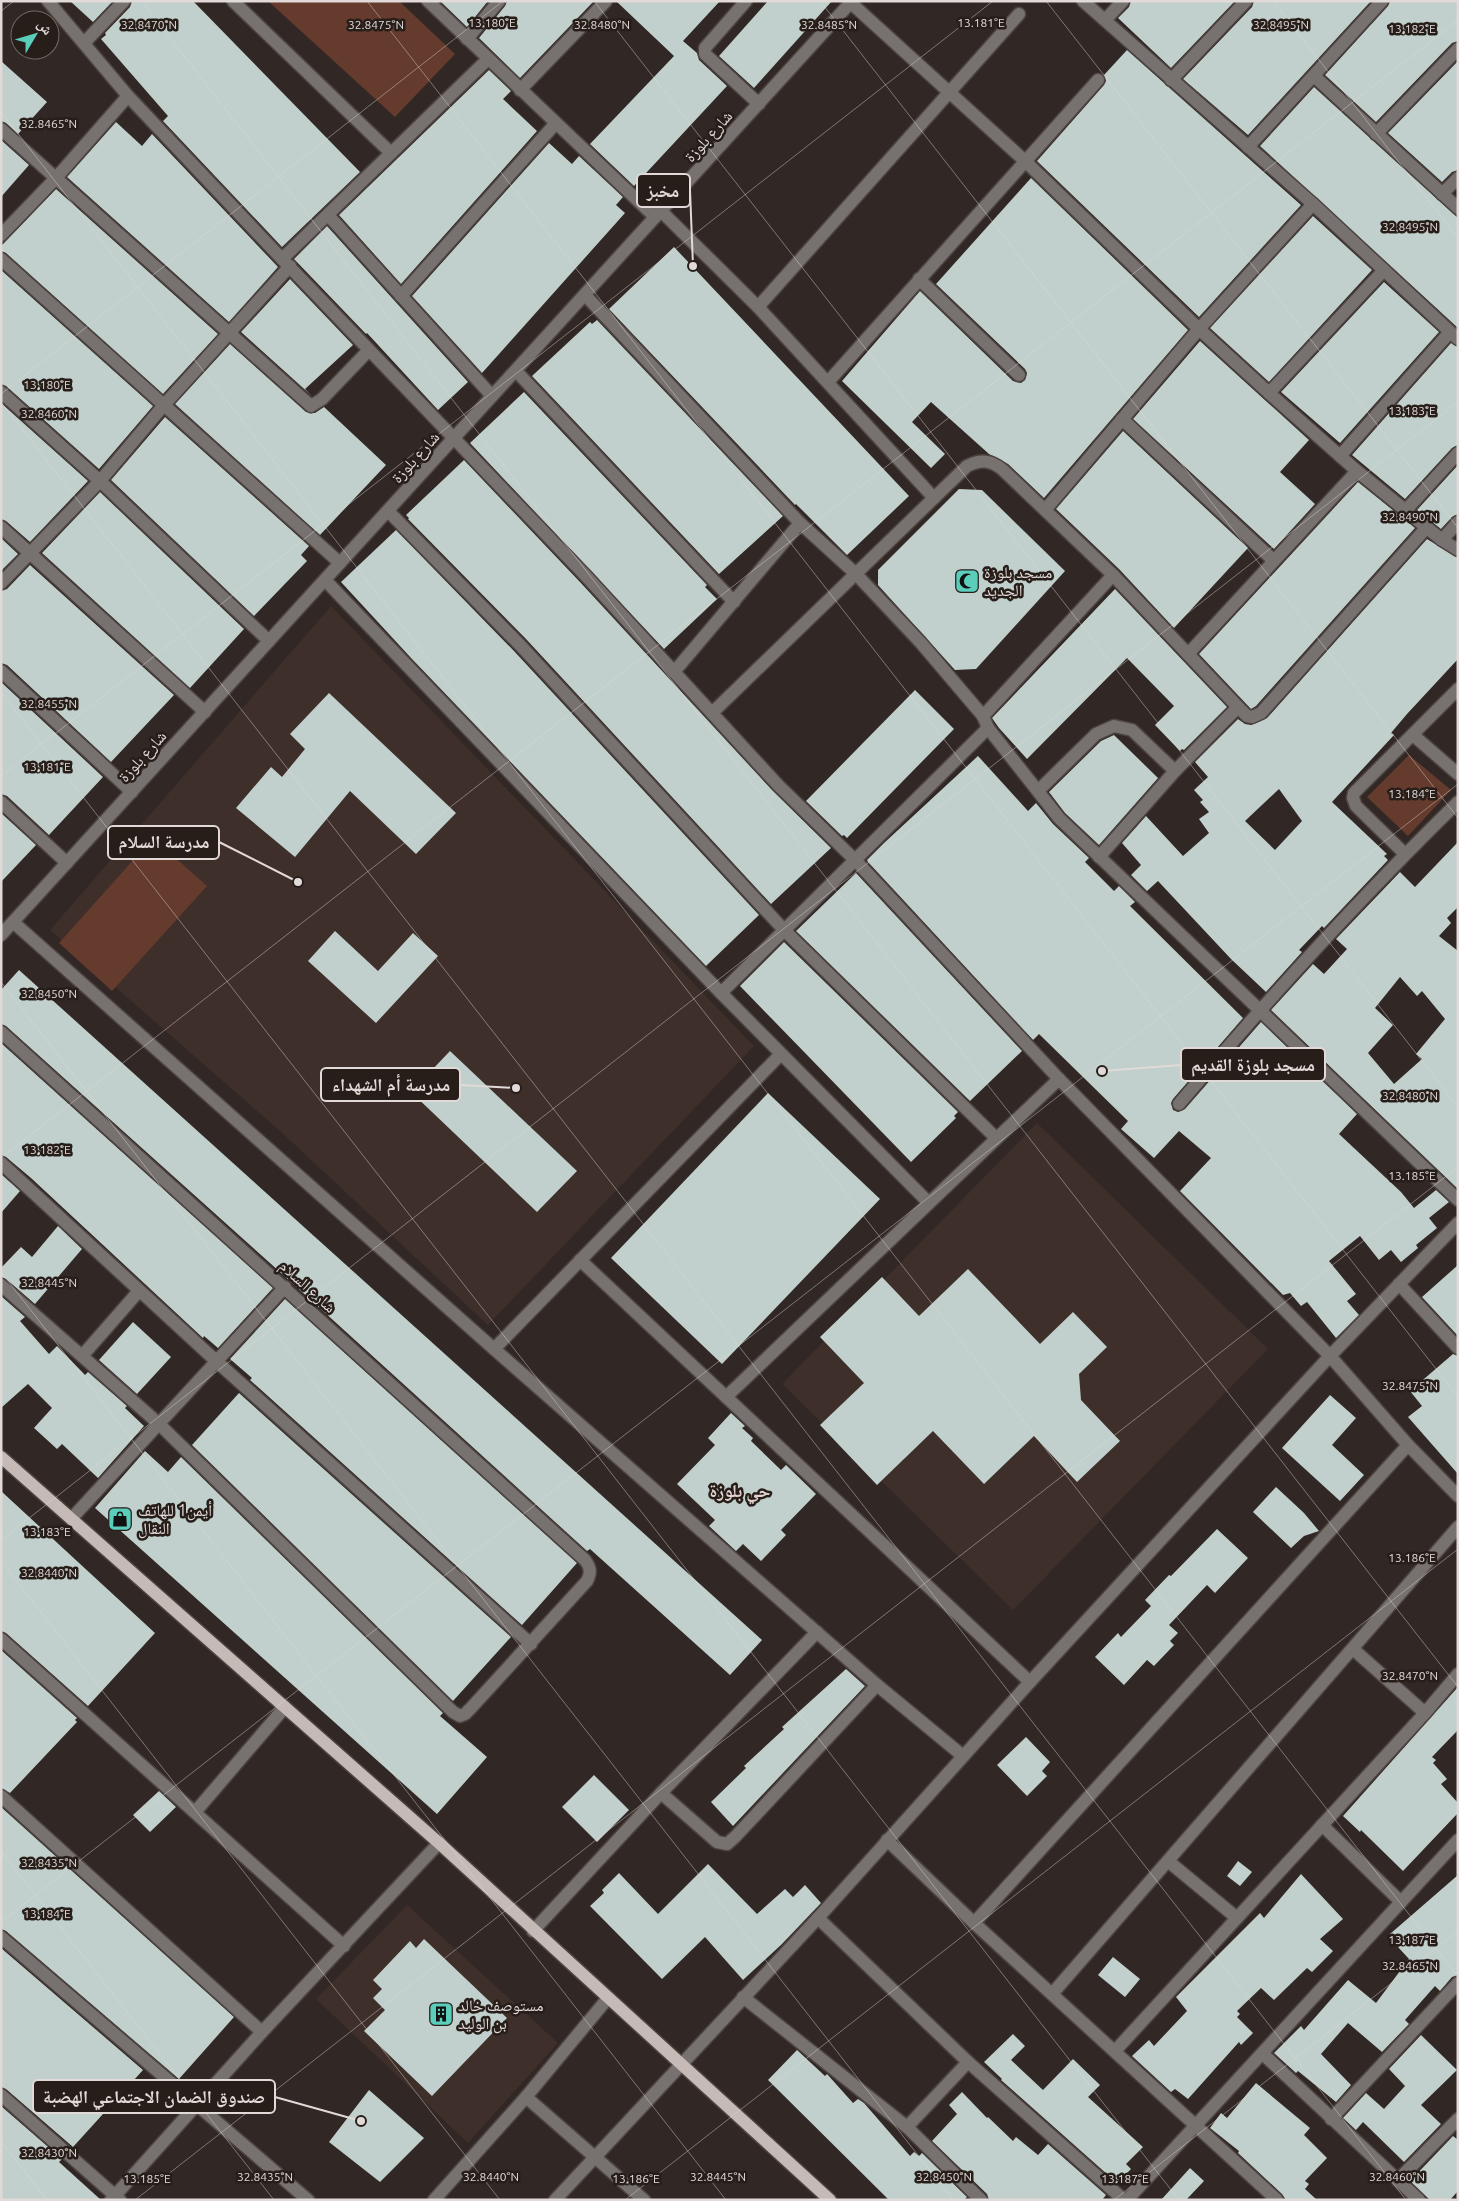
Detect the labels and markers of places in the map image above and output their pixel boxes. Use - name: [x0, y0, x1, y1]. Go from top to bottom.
- callout: مخبز: [637, 174, 690, 207]
- place label: مسجد بلوزة الجديد: [984, 563, 1052, 599]
- mosque icon: مسجد بلوزة الجديد: [954, 568, 980, 594]
- callout: مدرسة السلام: [108, 826, 219, 859]
- callout: مسجد بلوزة القديم: [1181, 1048, 1325, 1081]
- callout: مدرسة أم الشهداء: [321, 1068, 460, 1101]
- place label: أيمن1 للهاتف النقال: [138, 1501, 212, 1539]
- shop icon: أيمن1 للهاتف النقال: [107, 1506, 133, 1532]
- place label: مستوصف خالد بن الوليد: [458, 1996, 544, 2034]
- building icon: مستوصف خالد بن الوليد: [428, 2001, 454, 2027]
- callout: صندوق الضمان الاجتماعي الهضبة: [33, 2080, 275, 2113]

